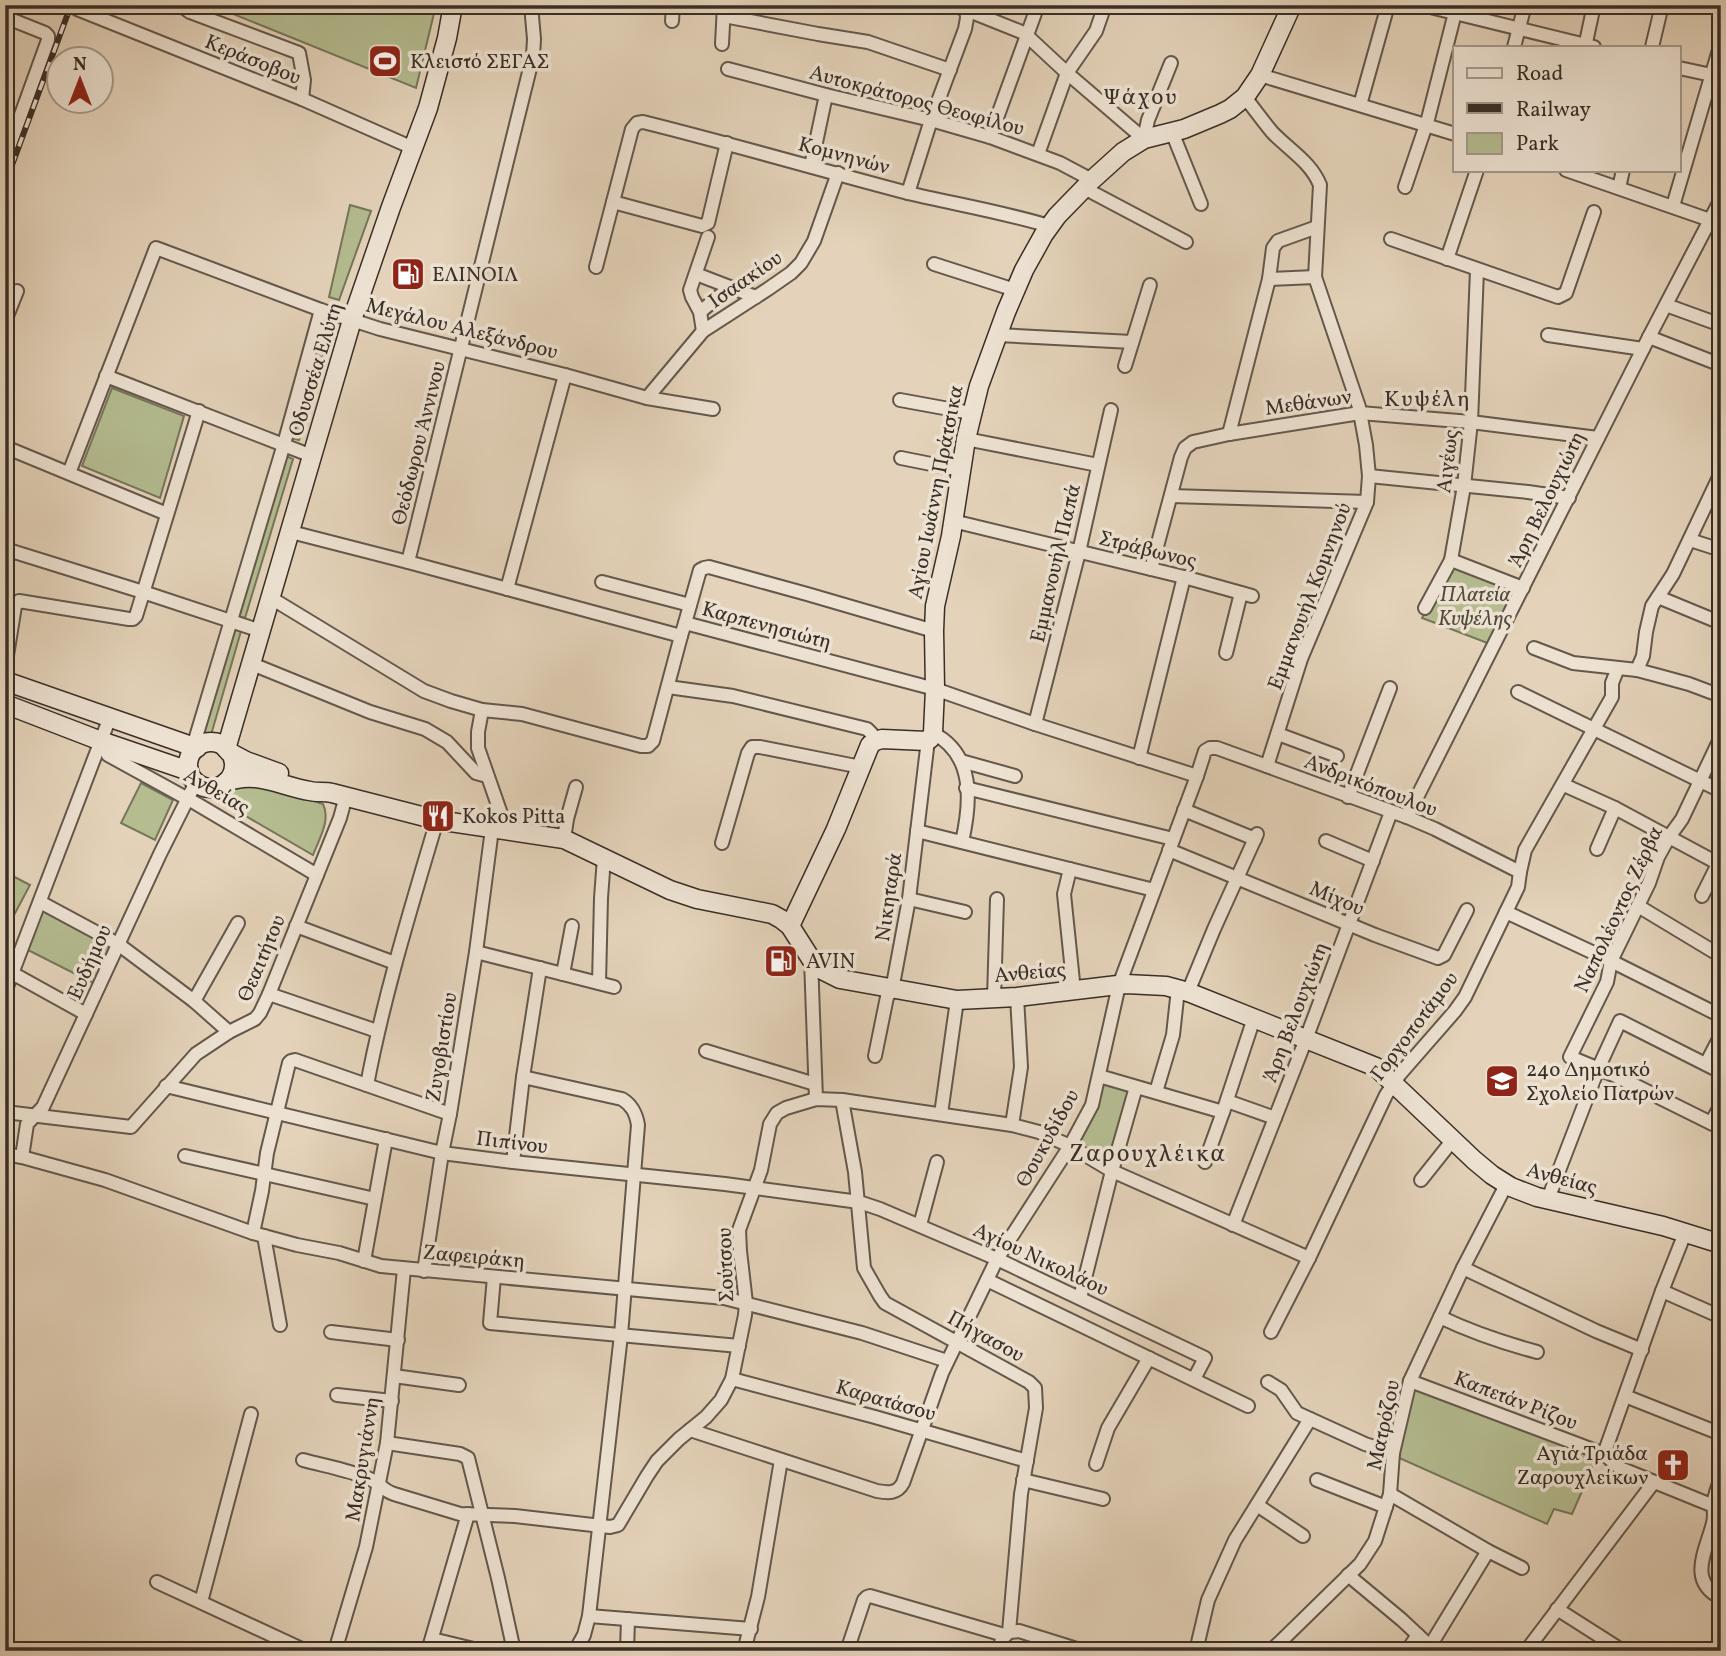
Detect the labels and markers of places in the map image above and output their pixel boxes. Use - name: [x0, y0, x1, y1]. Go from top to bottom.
- sports icon: Κλειστό ΣΕΓΑΣ: [366, 42, 404, 80]
- place label: Κλειστό ΣΕΓΑΣ: [410, 48, 549, 77]
- fuel station icon: ΕΛΙΝΟΙΛ: [389, 255, 427, 293]
- place label: ΕΛΙΝΟΙΛ: [432, 261, 518, 290]
- restaurant icon: Kokos Pitta: [419, 797, 457, 835]
- place label: Kokos Pitta: [462, 803, 565, 832]
- fuel station icon: AVIN: [762, 942, 800, 980]
- place label: AVIN: [806, 948, 855, 977]
- place label: 24ο Δημοτικό Σχολείο Πατρών: [1526, 1056, 1674, 1109]
- school or university icon: 24ο Δημοτικό Σχολείο Πατρών: [1483, 1062, 1521, 1100]
- place label: Αγιά Τριάδα Ζαρουχλείκων: [1517, 1440, 1648, 1493]
- church icon: Αγιά Τριάδα Ζαρουχλείκων: [1654, 1446, 1692, 1484]

